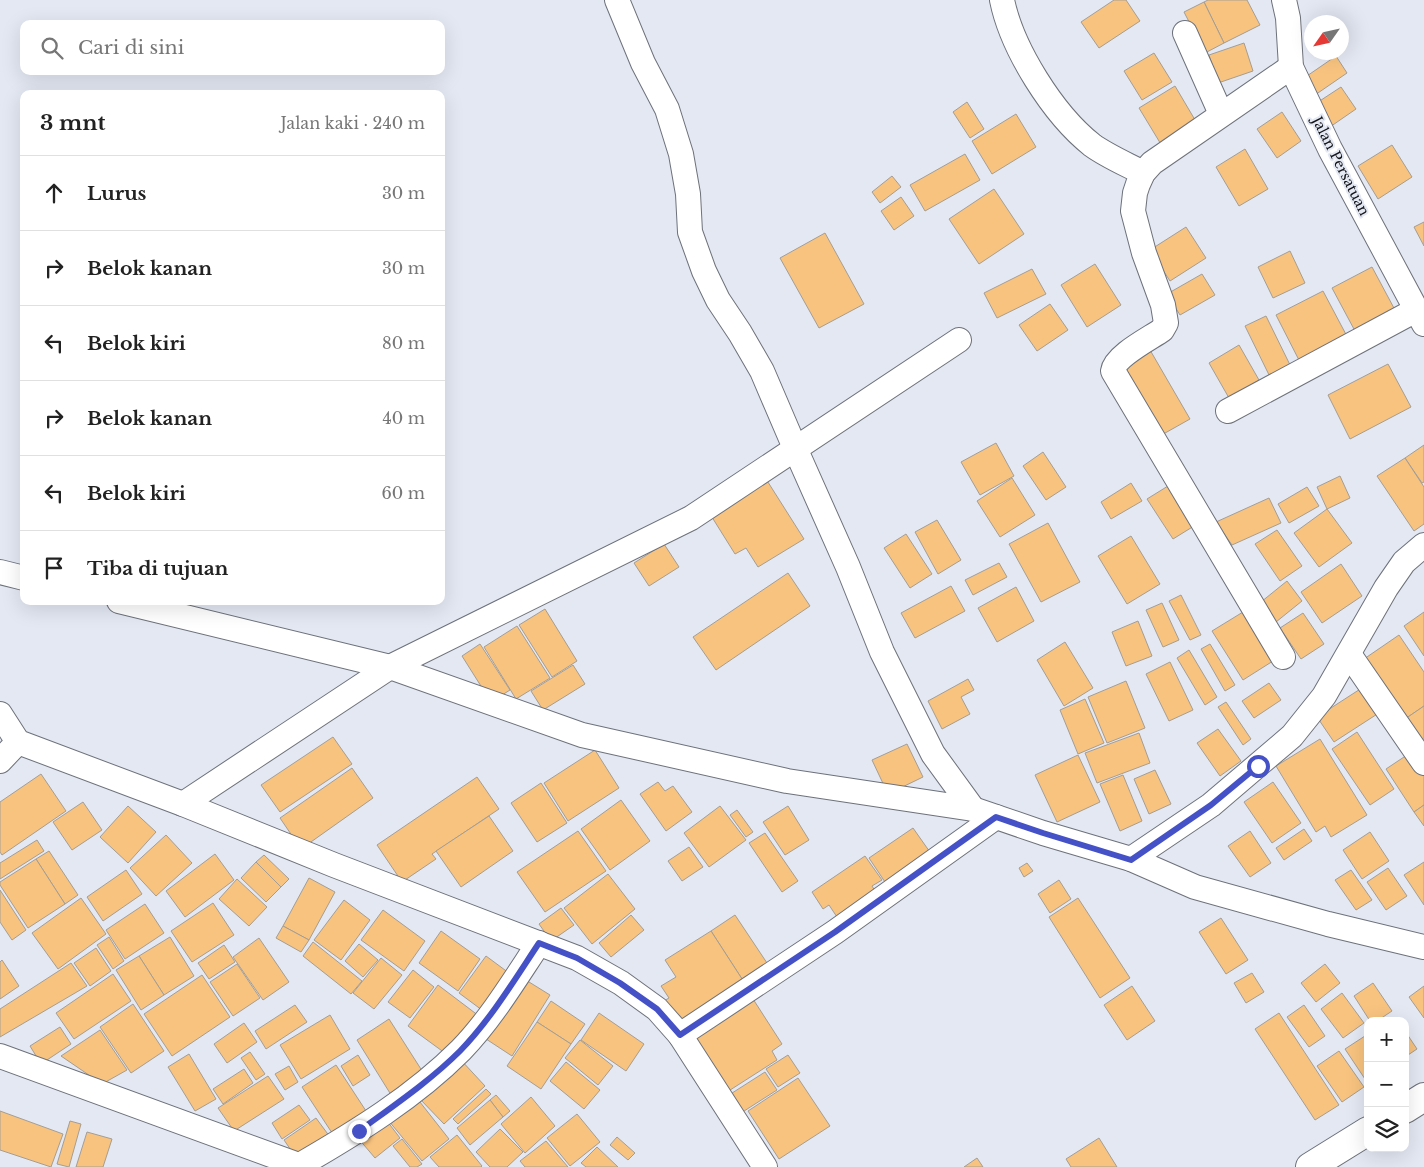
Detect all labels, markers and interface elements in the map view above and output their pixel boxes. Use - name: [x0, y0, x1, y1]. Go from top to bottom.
- north arrow: [1304, 15, 1349, 60]
- search box: [20, 20, 445, 75]
- icon: search: [38, 34, 66, 62]
- text: Cari di sini: [78, 36, 184, 59]
- text: 3 mnt: [40, 110, 105, 136]
- street label: Jalan Persatuan: [1307, 112, 1374, 219]
- text: Jalan kaki · 240 m: [281, 113, 425, 133]
- icon: ahead: [40, 179, 68, 207]
- text: Lurus: [87, 182, 146, 205]
- text: 30 m: [382, 183, 425, 203]
- icon: right: [40, 254, 68, 282]
- text: Belok kanan: [87, 257, 212, 280]
- text: 30 m: [382, 258, 425, 278]
- icon: left: [40, 329, 68, 357]
- text: Belok kiri: [87, 332, 186, 355]
- text: 80 m: [382, 333, 425, 353]
- icon: right: [40, 404, 68, 432]
- text: Belok kanan: [87, 407, 212, 430]
- text: 40 m: [382, 408, 425, 428]
- icon: left: [40, 479, 68, 507]
- text: Belok kiri: [87, 482, 186, 505]
- text: 60 m: [382, 483, 425, 503]
- icon: arrive: [40, 554, 68, 582]
- text: Tiba di tujuan: [87, 557, 228, 580]
- route start: [1247, 755, 1270, 778]
- map controls: [1364, 1017, 1409, 1152]
- button: +: [1364, 1017, 1409, 1062]
- button: −: [1364, 1062, 1409, 1107]
- button: layers: [1364, 1107, 1409, 1152]
- route end: [348, 1120, 371, 1143]

